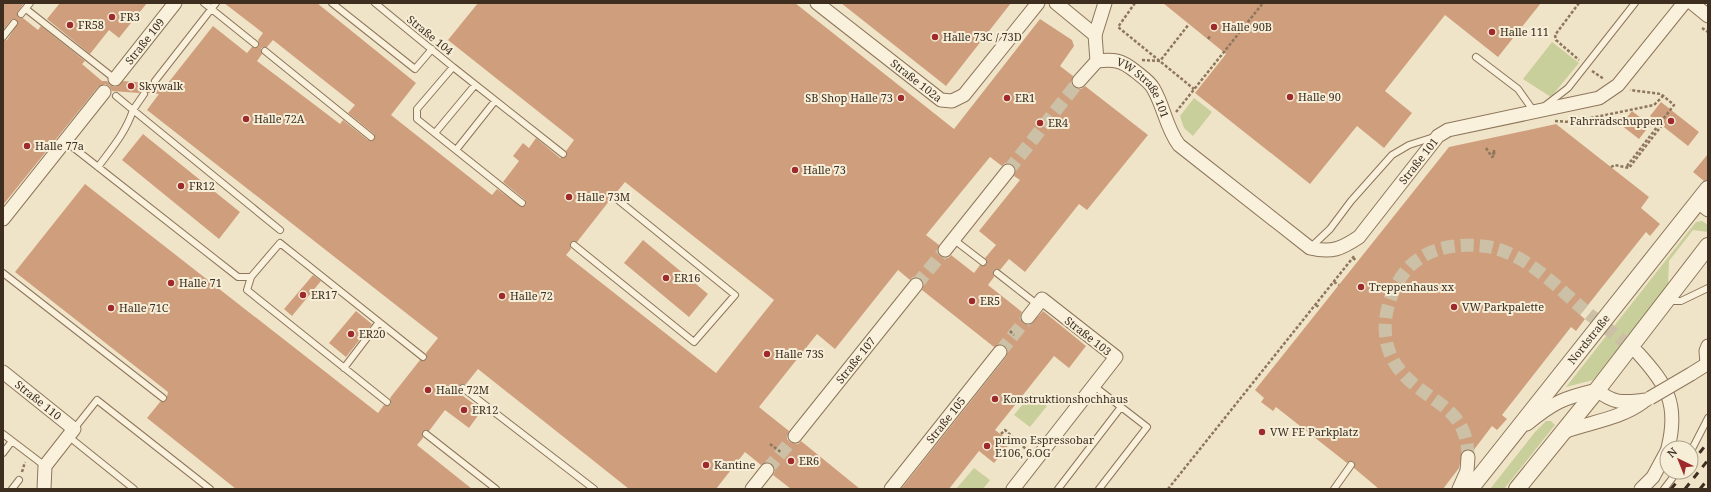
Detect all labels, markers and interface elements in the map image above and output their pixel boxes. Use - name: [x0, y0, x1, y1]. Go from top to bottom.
- place label: FR3: [120, 9, 140, 24]
- street label: Straße 104: [404, 11, 457, 58]
- marker: FR3: [107, 12, 117, 22]
- street label: Straße 109: [121, 15, 167, 67]
- place label: FR58: [78, 17, 104, 32]
- place label: Halle 90B: [1222, 19, 1272, 34]
- marker: FR58: [65, 20, 75, 30]
- marker: Halle 90B: [1209, 22, 1219, 32]
- place label: Halle 111: [1500, 24, 1549, 39]
- marker: Halle 111: [1487, 27, 1497, 37]
- place label: Halle 73C / 73D: [943, 29, 1022, 44]
- marker: Halle 73C / 73D: [930, 32, 940, 42]
- street label: VW Straße 101: [1115, 53, 1173, 120]
- street label: Straße 102a: [888, 55, 945, 105]
- place label: Skywalk: [139, 78, 184, 93]
- marker: Skywalk: [126, 81, 136, 91]
- place label: Halle 90: [1298, 89, 1341, 104]
- place label: SB Shop Halle 73: [805, 90, 893, 105]
- place label: ER1: [1015, 90, 1035, 105]
- marker: Halle 90: [1285, 92, 1295, 102]
- marker: SB Shop Halle 73: [896, 93, 906, 103]
- marker: ER1: [1002, 93, 1012, 103]
- place label: Halle 72A: [254, 111, 305, 126]
- place label: Fahrradschuppen: [1570, 113, 1663, 128]
- marker: Halle 72A: [241, 114, 251, 124]
- place label: ER4: [1048, 115, 1068, 130]
- marker: Fahrradschuppen: [1666, 116, 1676, 126]
- marker: ER4: [1035, 118, 1045, 128]
- street label: Straße 101: [1395, 134, 1441, 187]
- place label: Halle 77a: [35, 138, 84, 153]
- marker: Halle 77a: [22, 141, 32, 151]
- place label: Halle 73: [803, 162, 846, 177]
- marker: Halle 73: [790, 165, 800, 175]
- place label: FR12: [189, 178, 215, 193]
- marker: FR12: [176, 181, 186, 191]
- place label: Halle 73M: [577, 189, 630, 204]
- marker: Halle 73M: [564, 192, 574, 202]
- place label: ER16: [674, 270, 700, 285]
- marker: ER16: [661, 273, 671, 283]
- place label: Halle 71: [179, 275, 222, 290]
- marker: Halle 71: [166, 278, 176, 288]
- place label: Treppenhaus xx: [1369, 279, 1455, 294]
- marker: Treppenhaus xx: [1356, 282, 1366, 292]
- place label: ER17: [311, 287, 337, 302]
- place label: Halle 72: [510, 288, 553, 303]
- marker: ER17: [298, 290, 308, 300]
- marker: Halle 72: [497, 291, 507, 301]
- place label: ER5: [980, 293, 1000, 308]
- marker: ER5: [967, 296, 977, 306]
- place label: VW Parkpalette: [1462, 299, 1544, 314]
- place label: Halle 71C: [119, 300, 169, 315]
- marker: VW Parkpalette: [1449, 302, 1459, 312]
- marker: Halle 71C: [106, 303, 116, 313]
- street label: Nordstraße: [1564, 311, 1613, 367]
- street label: Straße 103: [1062, 313, 1115, 359]
- place label: ER20: [359, 326, 385, 341]
- marker: ER20: [346, 329, 356, 339]
- street label: Straße 107: [832, 334, 878, 386]
- place label: Halle 73S: [775, 346, 824, 361]
- marker: Halle 73S: [762, 349, 772, 359]
- street label: Straße 110: [12, 377, 65, 423]
- place label: Halle 72M: [436, 382, 489, 397]
- marker: Halle 72M: [423, 385, 433, 395]
- place label: Konstruktionshochhaus: [1003, 391, 1128, 406]
- street label: Straße 105: [922, 393, 969, 446]
- marker: Konstruktionshochhaus: [990, 394, 1000, 404]
- place label: ER12: [472, 402, 498, 417]
- marker: ER12: [459, 405, 469, 415]
- place label: VW FE Parkplatz: [1270, 424, 1358, 439]
- marker: VW FE Parkplatz: [1257, 427, 1267, 437]
- place label: primo Espressobar E106, 6.OG: [995, 432, 1095, 460]
- north arrow: [1659, 440, 1699, 480]
- marker: primo Espressobar E106, 6.OG: [982, 441, 992, 451]
- text: N: [1664, 444, 1680, 461]
- place label: ER6: [799, 453, 819, 468]
- marker: ER6: [786, 456, 796, 466]
- place label: Kantine: [714, 457, 755, 472]
- marker: Kantine: [701, 460, 711, 470]

